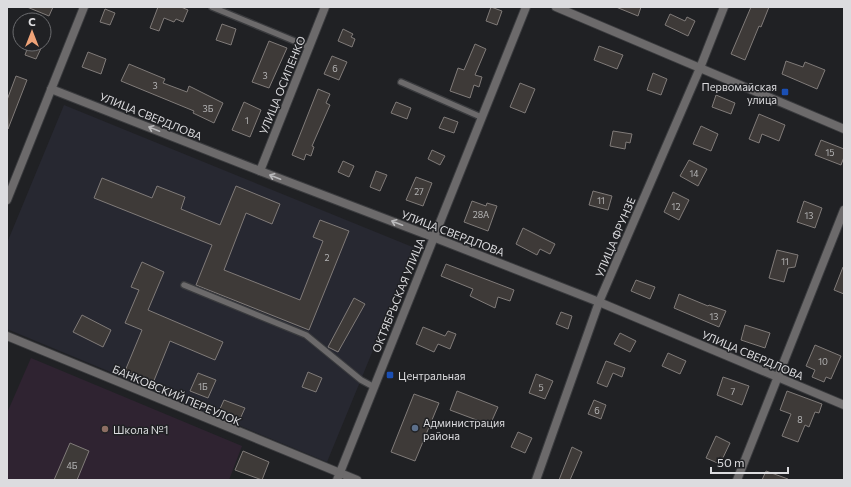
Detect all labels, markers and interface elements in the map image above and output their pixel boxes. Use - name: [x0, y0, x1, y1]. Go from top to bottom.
- north arrow: [12, 12, 52, 52]
- text: С: [28, 15, 36, 28]
- street label: УЛИЦА ОСИПЕНКО: [256, 34, 308, 136]
- house number: 6: [332, 63, 338, 74]
- house number: 3: [262, 70, 268, 81]
- house number: 3: [152, 80, 158, 91]
- place label: Первомайская улица: [702, 80, 777, 106]
- marker: Первомайская улица: [780, 87, 790, 97]
- street label: УЛИЦА СВЕРДЛОВА: [98, 89, 205, 143]
- house number: 3Б: [203, 103, 214, 114]
- house number: 1: [245, 115, 249, 126]
- one-way arrow: [149, 125, 161, 133]
- house number: 15: [825, 147, 835, 158]
- house number: 14: [689, 168, 699, 179]
- one-way arrow: [269, 173, 282, 180]
- house number: 27: [414, 186, 424, 197]
- street label: УЛИЦА ФРУНЗЕ: [592, 195, 638, 279]
- house number: 11: [597, 195, 605, 206]
- house number: 12: [672, 201, 680, 212]
- street label: УЛИЦА СВЕРДЛОВА: [400, 207, 507, 259]
- house number: 28А: [473, 209, 489, 220]
- house number: 13: [805, 210, 813, 221]
- one-way arrow: [391, 218, 403, 226]
- street label: ОКТЯБРЬСКАЯ УЛИЦА: [369, 235, 427, 354]
- house number: 2: [325, 252, 330, 263]
- house number: 11: [781, 256, 789, 267]
- house number: 13: [710, 311, 718, 322]
- street label: УЛИЦА СВЕРДЛОВА: [700, 328, 806, 383]
- house number: 10: [818, 356, 828, 367]
- street label: БАНКОВСКИЙ ПЕРЕУЛОК: [111, 361, 244, 428]
- place label: Центральная: [398, 369, 466, 382]
- marker: Центральная: [385, 370, 395, 380]
- house number: 1Б: [198, 381, 208, 392]
- house number: 5: [538, 382, 544, 393]
- house number: 7: [731, 386, 736, 397]
- house number: 6: [594, 405, 600, 416]
- house number: 8: [797, 414, 803, 425]
- place label: Администрация района: [423, 416, 505, 442]
- place label: Школа №1: [113, 423, 168, 436]
- marker: Администрация района: [410, 423, 420, 433]
- marker: Школа №1: [100, 424, 110, 434]
- scale bar: [711, 449, 788, 475]
- text: 50 m: [717, 455, 745, 469]
- house number: 4Б: [66, 460, 78, 471]

